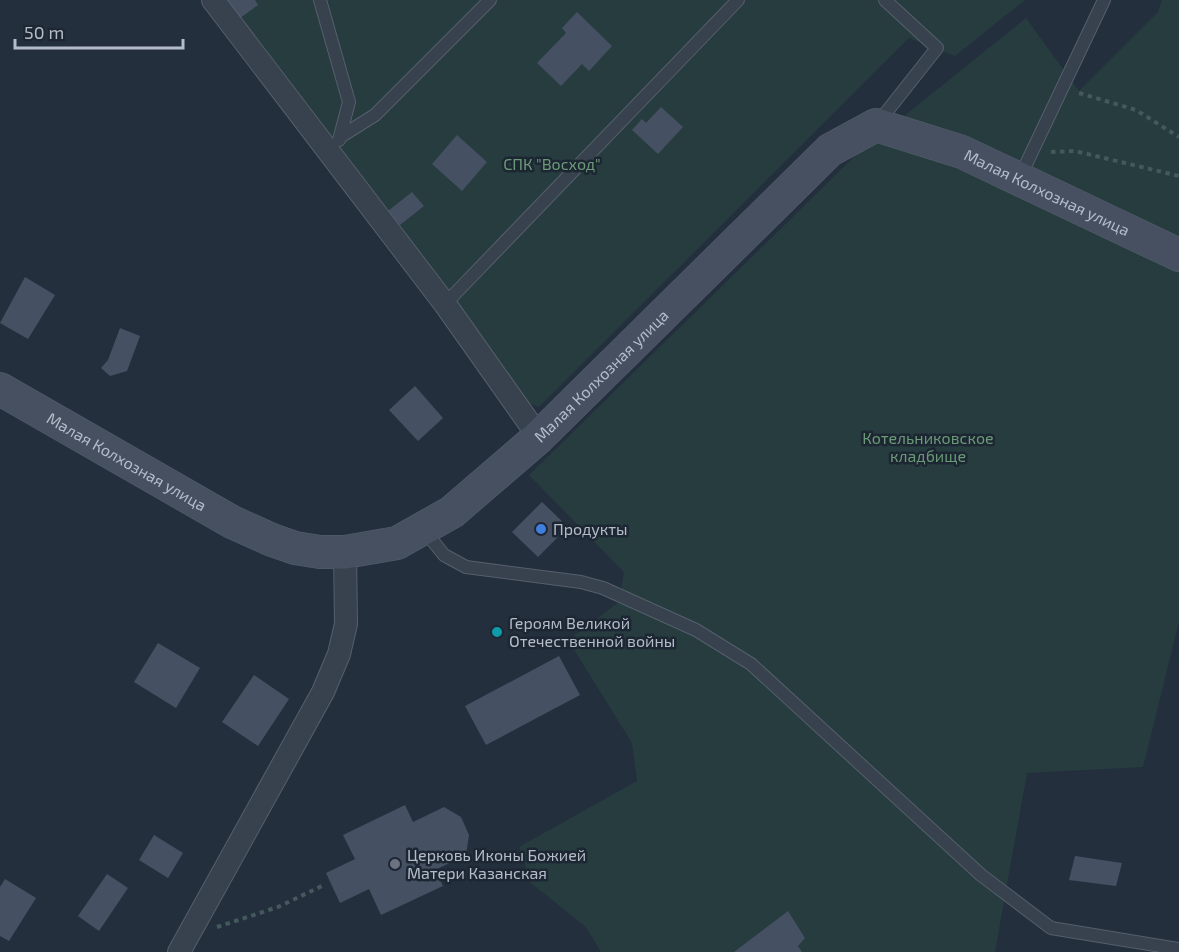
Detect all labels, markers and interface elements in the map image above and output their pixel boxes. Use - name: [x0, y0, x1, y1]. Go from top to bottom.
- scale bar: [15, 12, 183, 50]
- text: 50 m: [24, 21, 64, 43]
- street label: Малая Колхозная улица: [961, 144, 1133, 239]
- park label: СПК "Восход": [503, 154, 601, 173]
- street label: Малая Колхозная улица: [530, 305, 672, 446]
- street label: Малая Колхозная улица: [44, 408, 210, 514]
- park label: Котельниковское кладбище: [862, 428, 994, 465]
- place label: Продукты: [553, 519, 628, 539]
- marker: Продукты: [534, 522, 548, 536]
- place label: Героям Великой Отечественной войны: [509, 613, 675, 650]
- marker: Героям Великой Отечественной войны: [490, 625, 504, 639]
- place label: Церковь Иконы Божией Матери Казанская: [407, 845, 586, 882]
- marker: Церковь Иконы Божией Матери Казанская: [388, 857, 402, 871]

